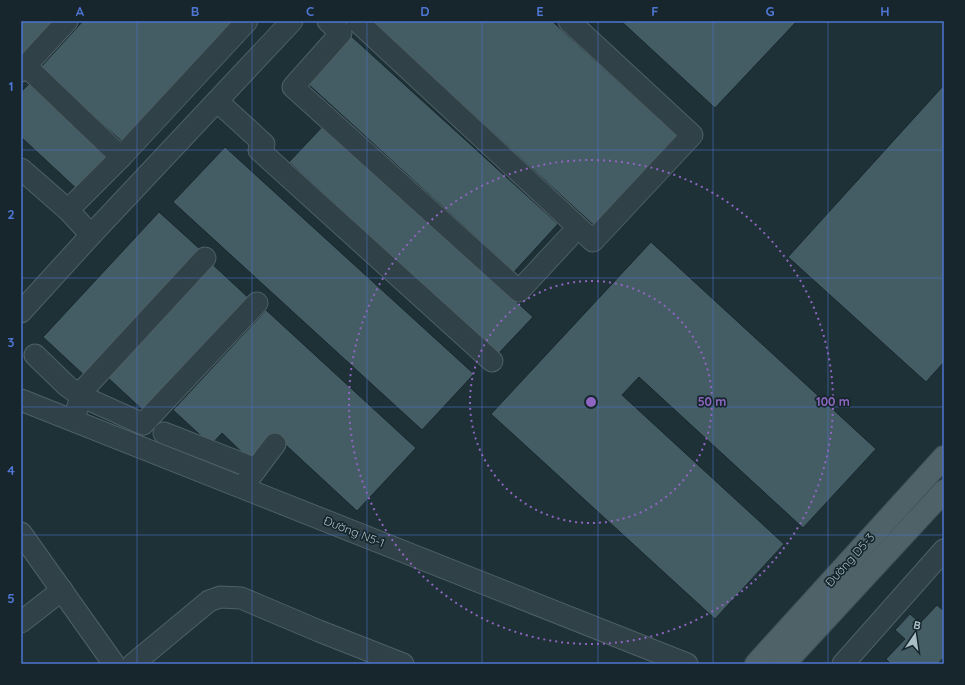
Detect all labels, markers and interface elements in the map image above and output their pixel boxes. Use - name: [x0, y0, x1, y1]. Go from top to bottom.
- text: A: [76, 3, 85, 19]
- text: B: [191, 3, 199, 19]
- text: C: [306, 3, 314, 19]
- text: D: [420, 3, 430, 19]
- text: E: [536, 3, 544, 19]
- text: F: [651, 3, 659, 19]
- text: G: [765, 3, 775, 19]
- text: H: [880, 3, 890, 19]
- text: 1: [8, 78, 14, 94]
- text: 2: [7, 206, 15, 222]
- text: 3: [8, 334, 15, 350]
- text: 50 m: [698, 394, 726, 409]
- text: 100 m: [816, 394, 850, 409]
- centre of rings: [584, 395, 598, 409]
- text: 4: [7, 462, 15, 478]
- street label: Đường N5-1: [322, 513, 387, 551]
- street label: Đường D5-3: [822, 530, 877, 589]
- text: 5: [7, 590, 15, 606]
- north arrow: [895, 615, 935, 655]
- text: B: [912, 618, 922, 633]

